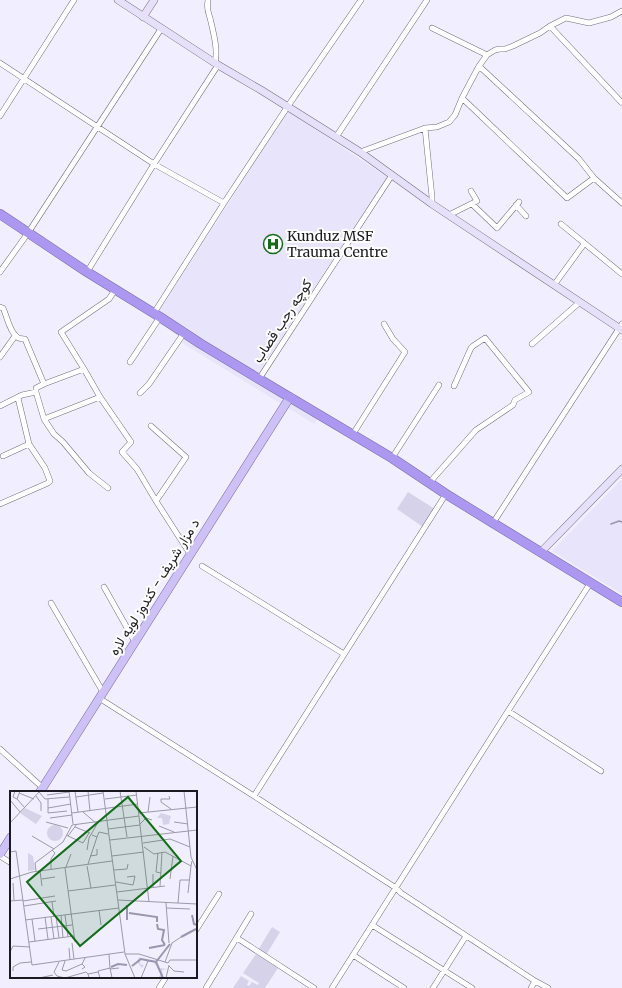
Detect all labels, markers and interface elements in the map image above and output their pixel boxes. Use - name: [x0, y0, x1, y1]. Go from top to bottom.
- place label: Kunduz MSF Trauma Centre: [287, 227, 388, 261]
- hospital icon: Kunduz MSF Trauma Centre: [262, 233, 284, 255]
- street label: کوچه رجب قصاب: [248, 276, 317, 367]
- street label: د مزار شریف - کندوز لویه لاره: [105, 515, 204, 659]
- inset map: [10, 791, 197, 978]

